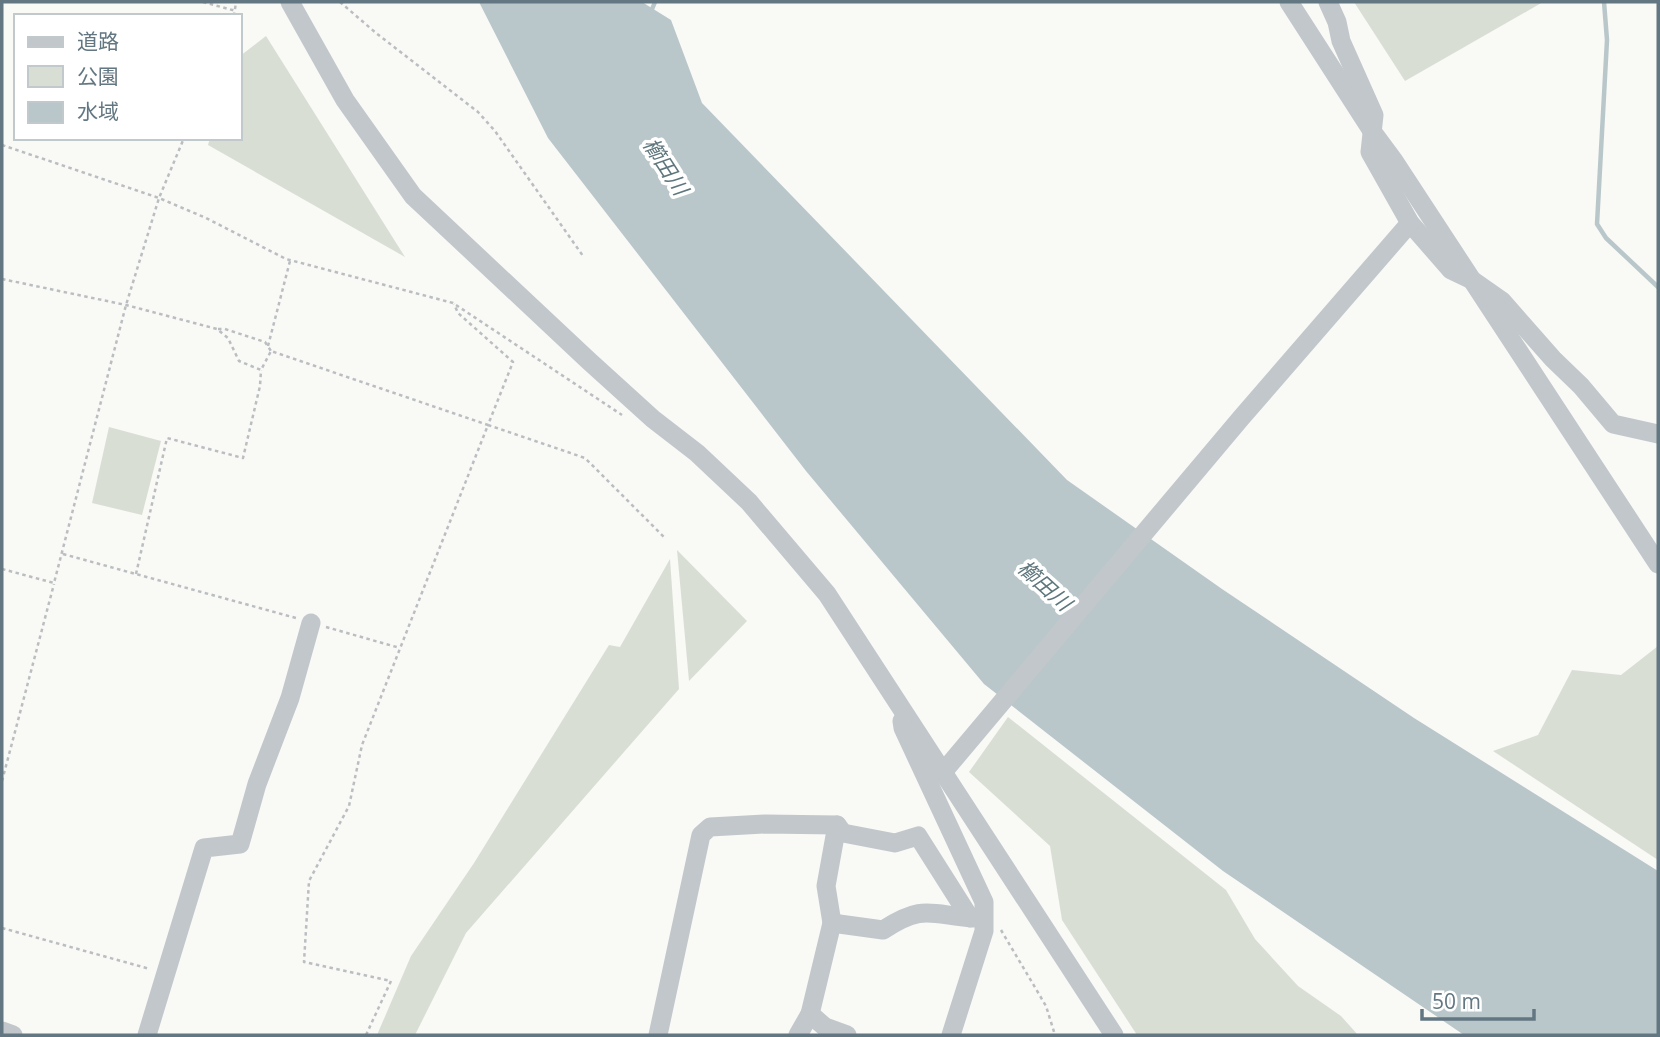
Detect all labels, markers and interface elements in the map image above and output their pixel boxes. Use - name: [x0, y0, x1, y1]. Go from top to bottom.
- legend: [14, 14, 242, 140]
- text: 道路: [77, 27, 119, 55]
- text: 公園: [77, 62, 119, 90]
- text: 水域: [77, 97, 119, 125]
- water label: 櫛田川: [637, 132, 696, 202]
- water label: 櫛田川: [1012, 554, 1079, 618]
- scale bar: [1422, 978, 1534, 1022]
- text: 50 m: [1432, 987, 1481, 1015]

